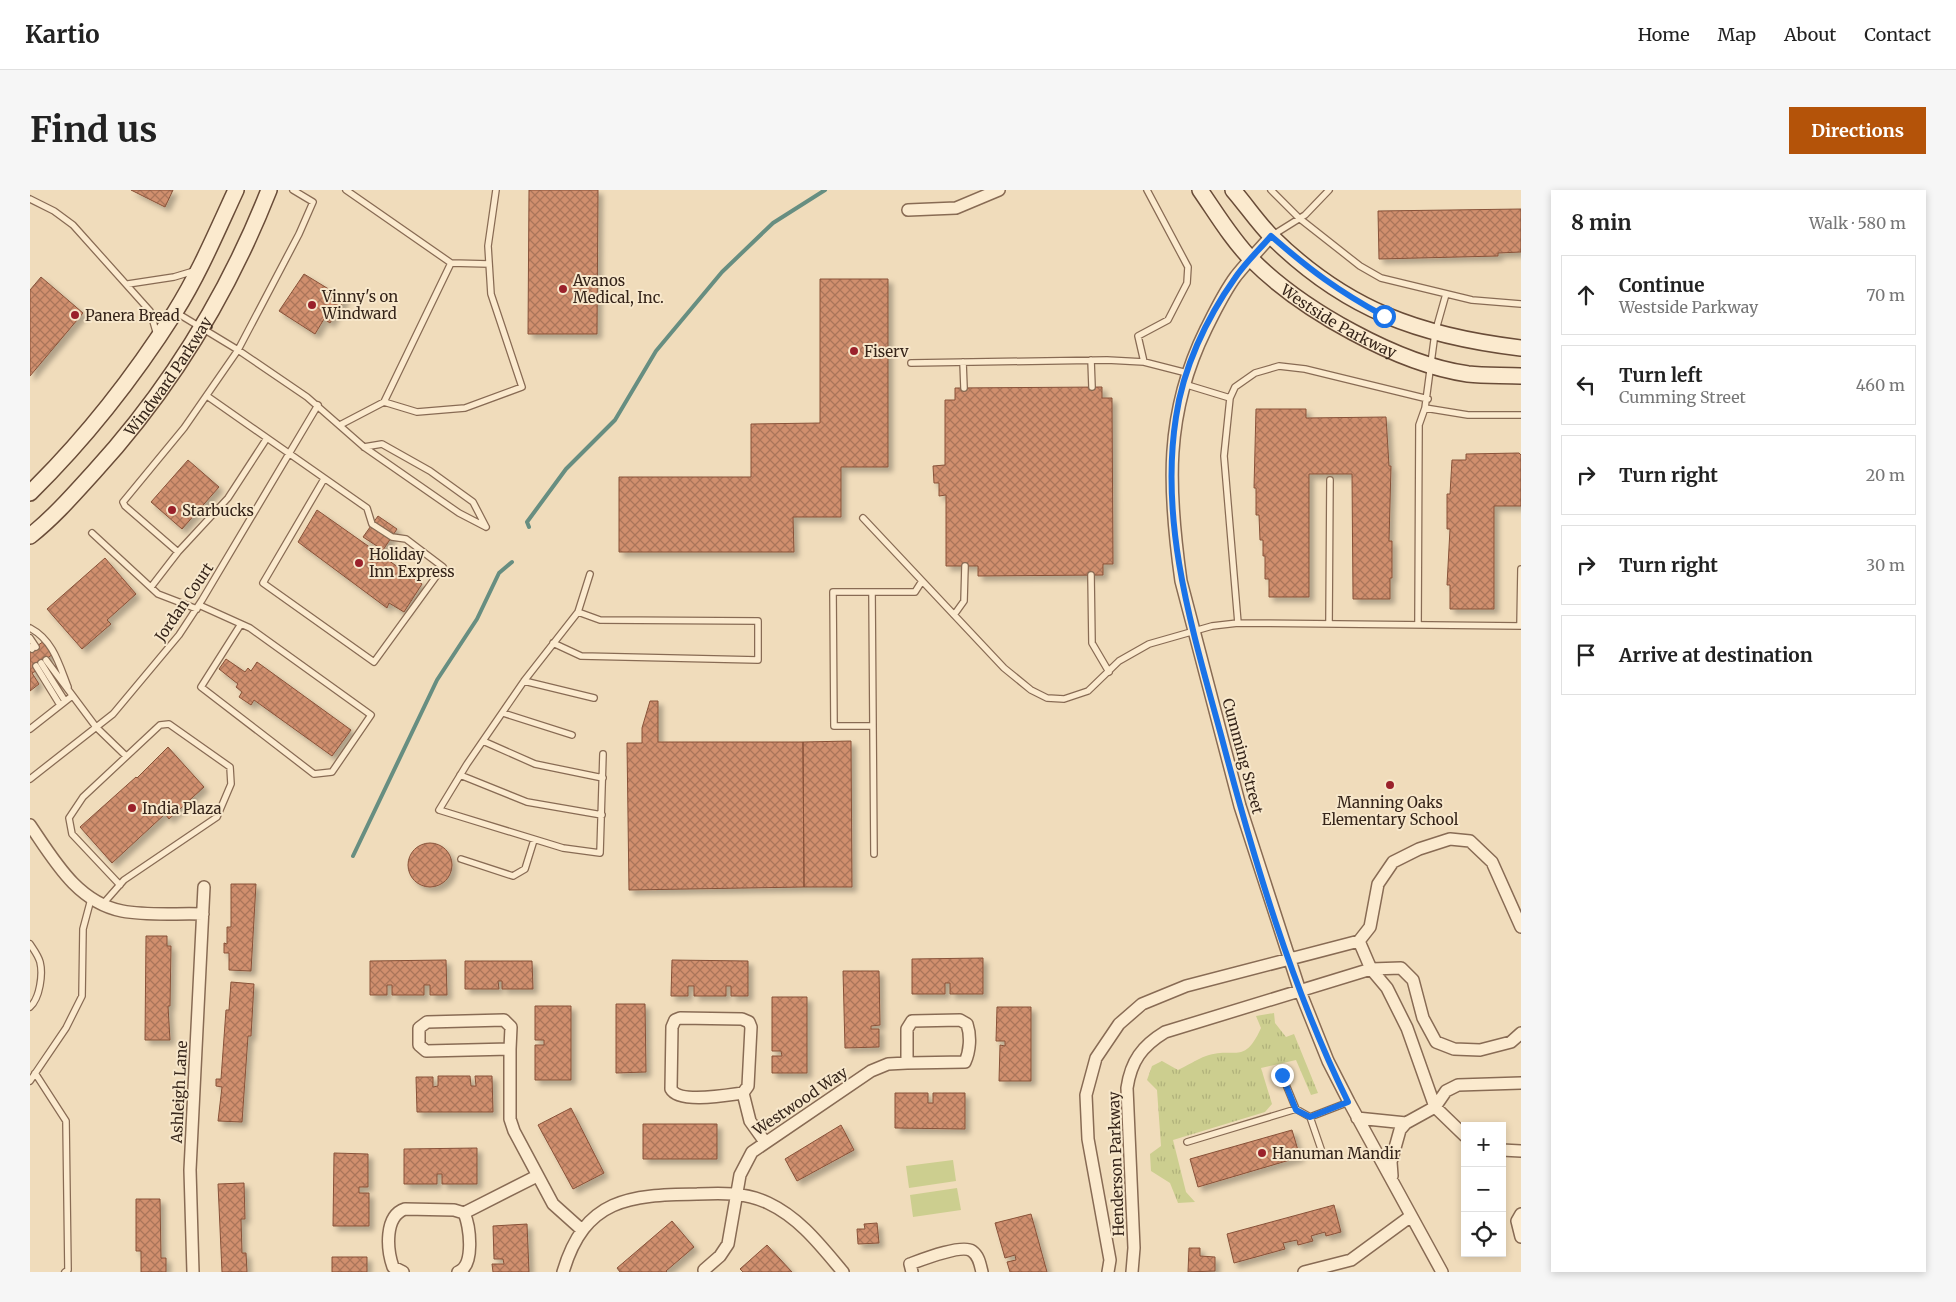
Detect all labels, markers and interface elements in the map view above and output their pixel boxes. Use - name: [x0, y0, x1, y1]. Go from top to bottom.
- text: Kartio: [25, 19, 100, 50]
- text: Home: [1638, 23, 1690, 46]
- text: Map: [1718, 23, 1756, 46]
- text: About: [1784, 23, 1836, 46]
- text: Contact: [1864, 23, 1931, 46]
- button: Directions: [1789, 107, 1926, 154]
- text: Find us: [30, 108, 157, 152]
- text: 8 min: [1571, 209, 1632, 236]
- text: Walk · 580 m: [1809, 213, 1906, 233]
- place label: Avanos Medical, Inc.: [572, 271, 664, 307]
- text: Continue: [1619, 273, 1705, 297]
- street label: Westside Parkway: [1277, 279, 1400, 362]
- icon: ahead: [1572, 281, 1600, 309]
- marker: Avanos Medical, Inc.: [557, 283, 569, 295]
- text: 70 m: [1866, 285, 1905, 305]
- place label: Vinny's on Windward: [321, 287, 398, 323]
- text: Westside Parkway: [1619, 297, 1758, 317]
- marker: Vinny's on Windward: [306, 299, 318, 311]
- route start: [1373, 305, 1396, 328]
- place label: Panera Bread: [85, 306, 180, 325]
- marker: Panera Bread: [69, 309, 81, 321]
- street label: Windward Parkway: [119, 313, 216, 440]
- place label: Fiserv: [864, 342, 909, 361]
- marker: Fiserv: [848, 345, 860, 357]
- text: Turn left: [1619, 363, 1703, 387]
- icon: left: [1572, 371, 1600, 399]
- text: 460 m: [1856, 375, 1905, 395]
- text: Cumming Street: [1619, 387, 1746, 407]
- icon: right: [1572, 461, 1600, 489]
- text: Turn right: [1619, 463, 1718, 487]
- text: 20 m: [1866, 465, 1905, 485]
- place label: Starbucks: [182, 501, 254, 520]
- marker: Starbucks: [166, 504, 178, 516]
- place label: Holiday Inn Express: [369, 545, 455, 581]
- icon: right: [1572, 551, 1600, 579]
- text: Turn right: [1619, 553, 1718, 577]
- text: 30 m: [1866, 555, 1905, 575]
- marker: Holiday Inn Express: [353, 557, 365, 569]
- street label: Jordan Court: [150, 559, 217, 646]
- icon: arrive: [1572, 641, 1600, 669]
- text: Arrive at destination: [1619, 643, 1813, 667]
- street label: Cumming Street: [1218, 696, 1268, 816]
- marker: Manning Oaks Elementary School: [1384, 779, 1396, 791]
- place label: Manning Oaks Elementary School: [1322, 793, 1459, 829]
- place label: India Plaza: [142, 799, 222, 818]
- marker: India Plaza: [126, 802, 138, 814]
- street label: Ashleigh Lane: [167, 1040, 191, 1145]
- street label: Westwood Way: [748, 1062, 851, 1140]
- route end: [1271, 1064, 1294, 1087]
- street label: Henderson Parkway: [1104, 1091, 1128, 1237]
- map controls: [1461, 1122, 1506, 1257]
- button: +: [1461, 1122, 1506, 1167]
- place label: Hanuman Mandir: [1272, 1144, 1401, 1163]
- marker: Hanuman Mandir: [1256, 1147, 1268, 1159]
- button: −: [1461, 1167, 1506, 1212]
- button: locate: [1461, 1212, 1506, 1257]

